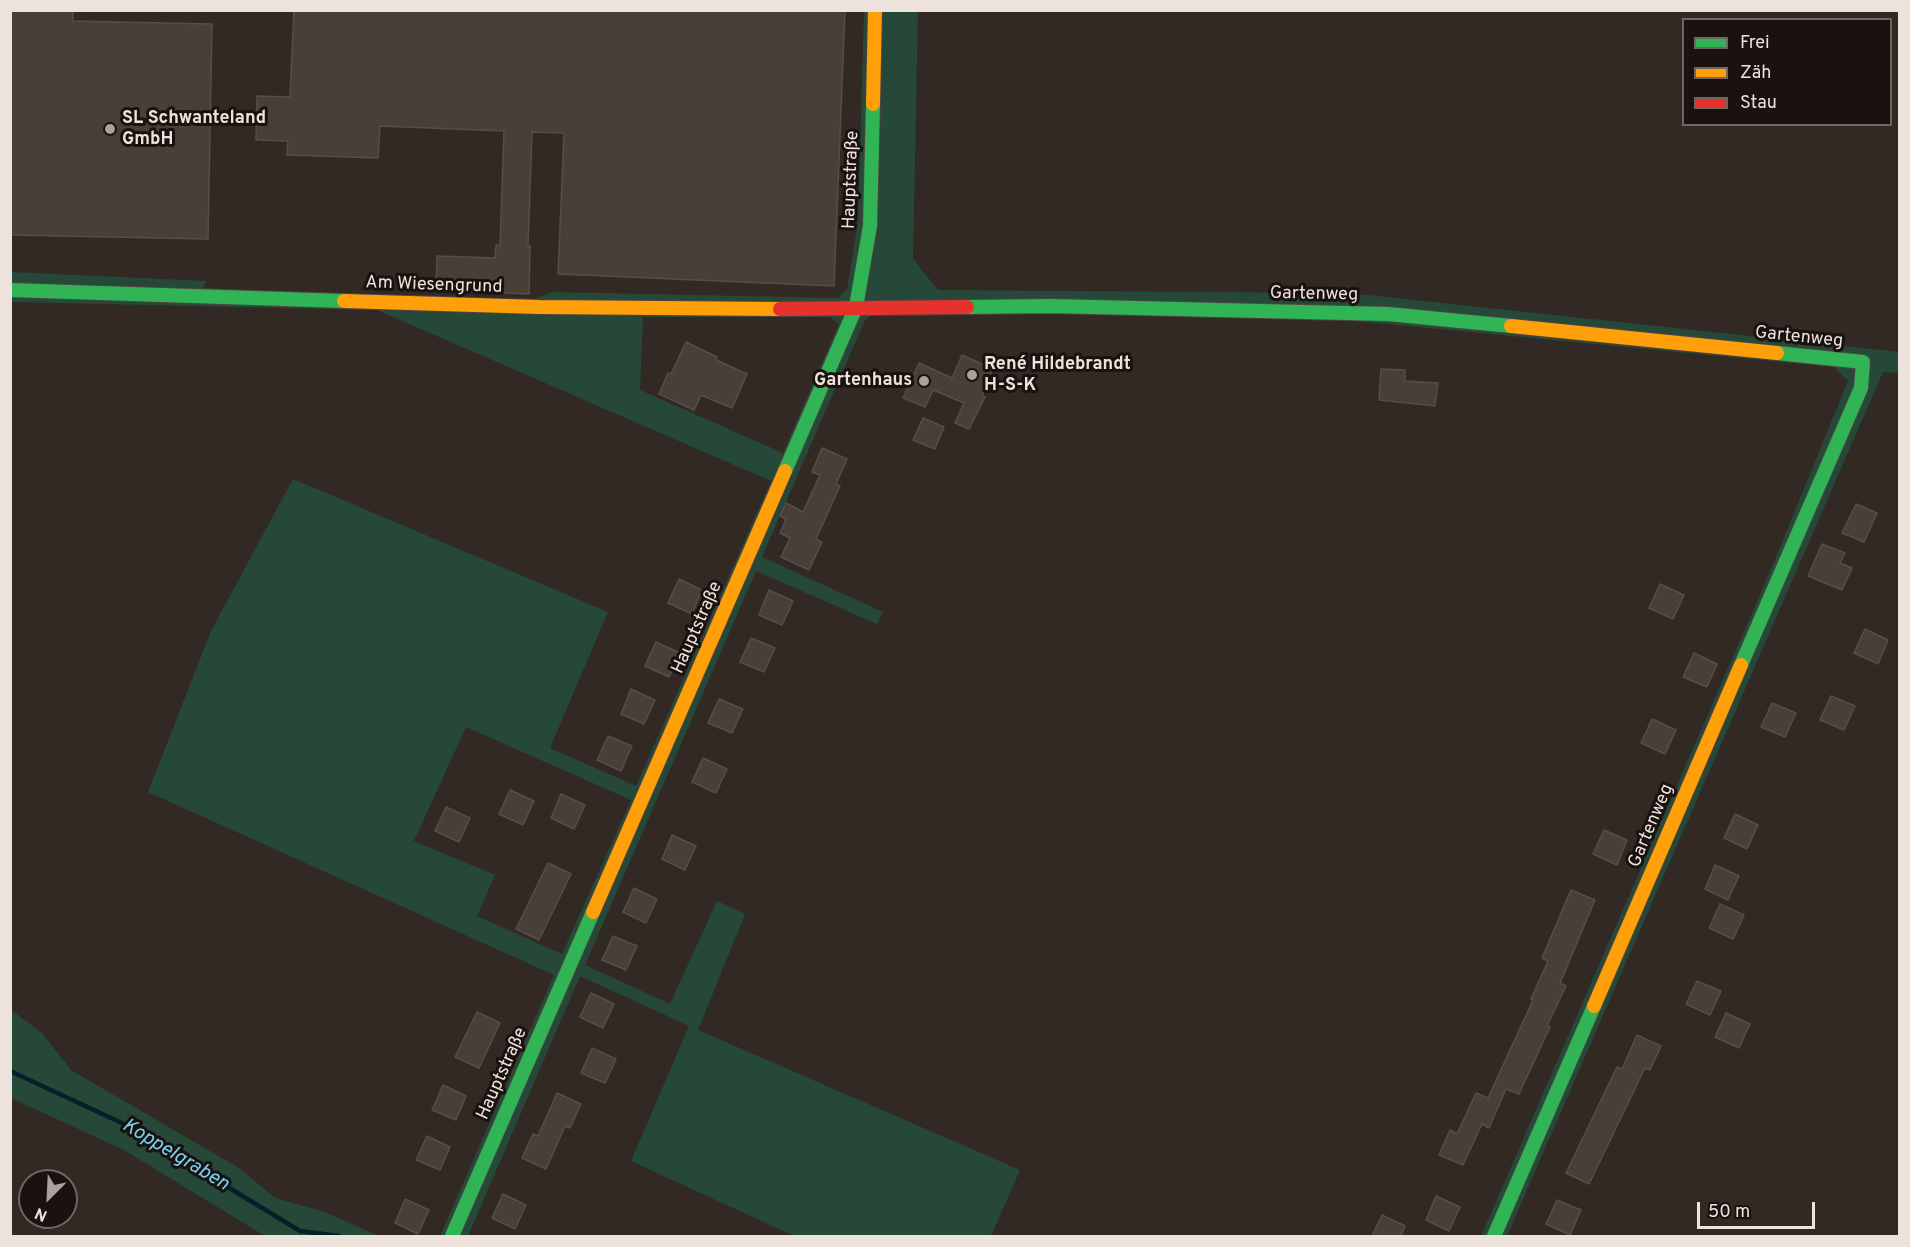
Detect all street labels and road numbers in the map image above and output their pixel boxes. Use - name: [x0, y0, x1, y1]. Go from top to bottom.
- street label: Hauptstraße: [839, 130, 865, 230]
- street label: Am Wiesengrund: [365, 273, 503, 299]
- street label: Gartenweg: [1270, 283, 1358, 307]
- street label: Gartenweg: [1754, 323, 1844, 353]
- street label: Hauptstraße: [668, 579, 728, 677]
- street label: Gartenweg: [1625, 781, 1679, 871]
- street label: Hauptstraße: [473, 1025, 533, 1123]

